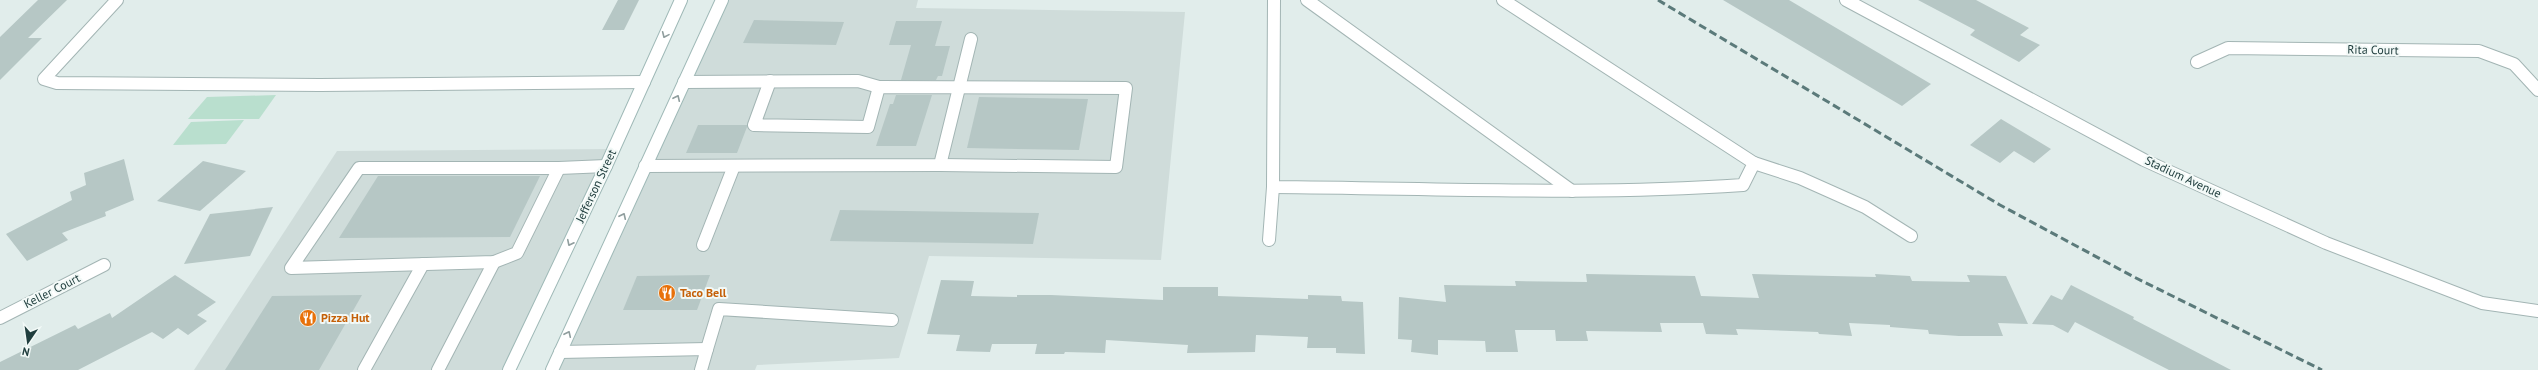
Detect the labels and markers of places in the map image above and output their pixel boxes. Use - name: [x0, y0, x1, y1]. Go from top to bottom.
- restaurant icon: Taco Bell: [657, 283, 677, 303]
- place label: Taco Bell: [680, 285, 727, 300]
- restaurant icon: Pizza Hut: [298, 308, 318, 328]
- place label: Pizza Hut: [321, 310, 370, 325]

